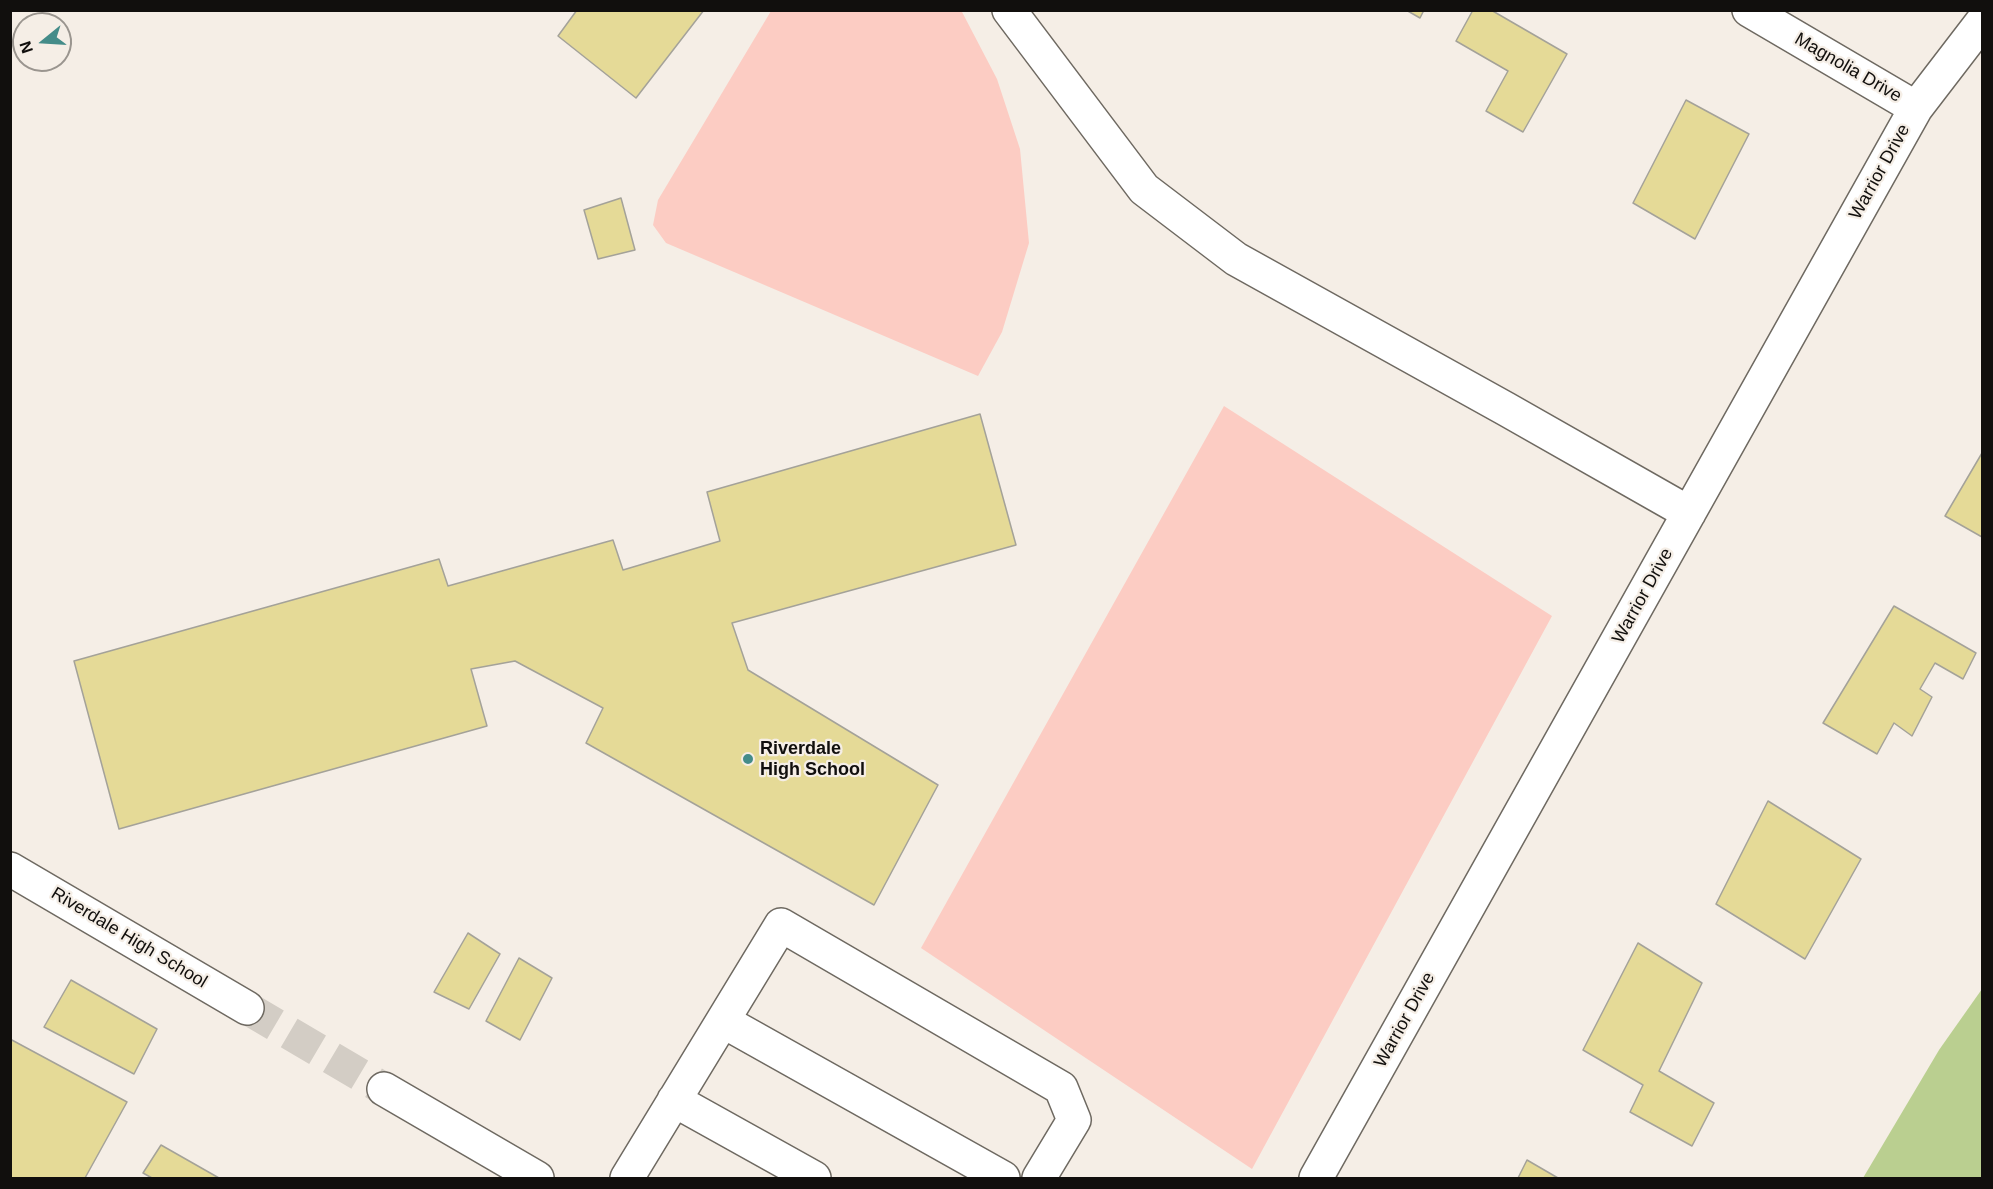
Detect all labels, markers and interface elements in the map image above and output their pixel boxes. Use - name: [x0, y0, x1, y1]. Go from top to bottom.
- north arrow: [12, 12, 72, 72]
- street label: Magnolia Drive: [1791, 29, 1905, 107]
- text: N: [16, 39, 36, 55]
- street label: Warrior Drive: [1845, 121, 1915, 223]
- street label: Warrior Drive: [1608, 545, 1678, 647]
- place label: Riverdale High School: [760, 738, 865, 780]
- marker: Riverdale High School: [741, 752, 755, 766]
- street label: Riverdale High School: [47, 883, 211, 993]
- street label: Warrior Drive: [1370, 969, 1440, 1071]

